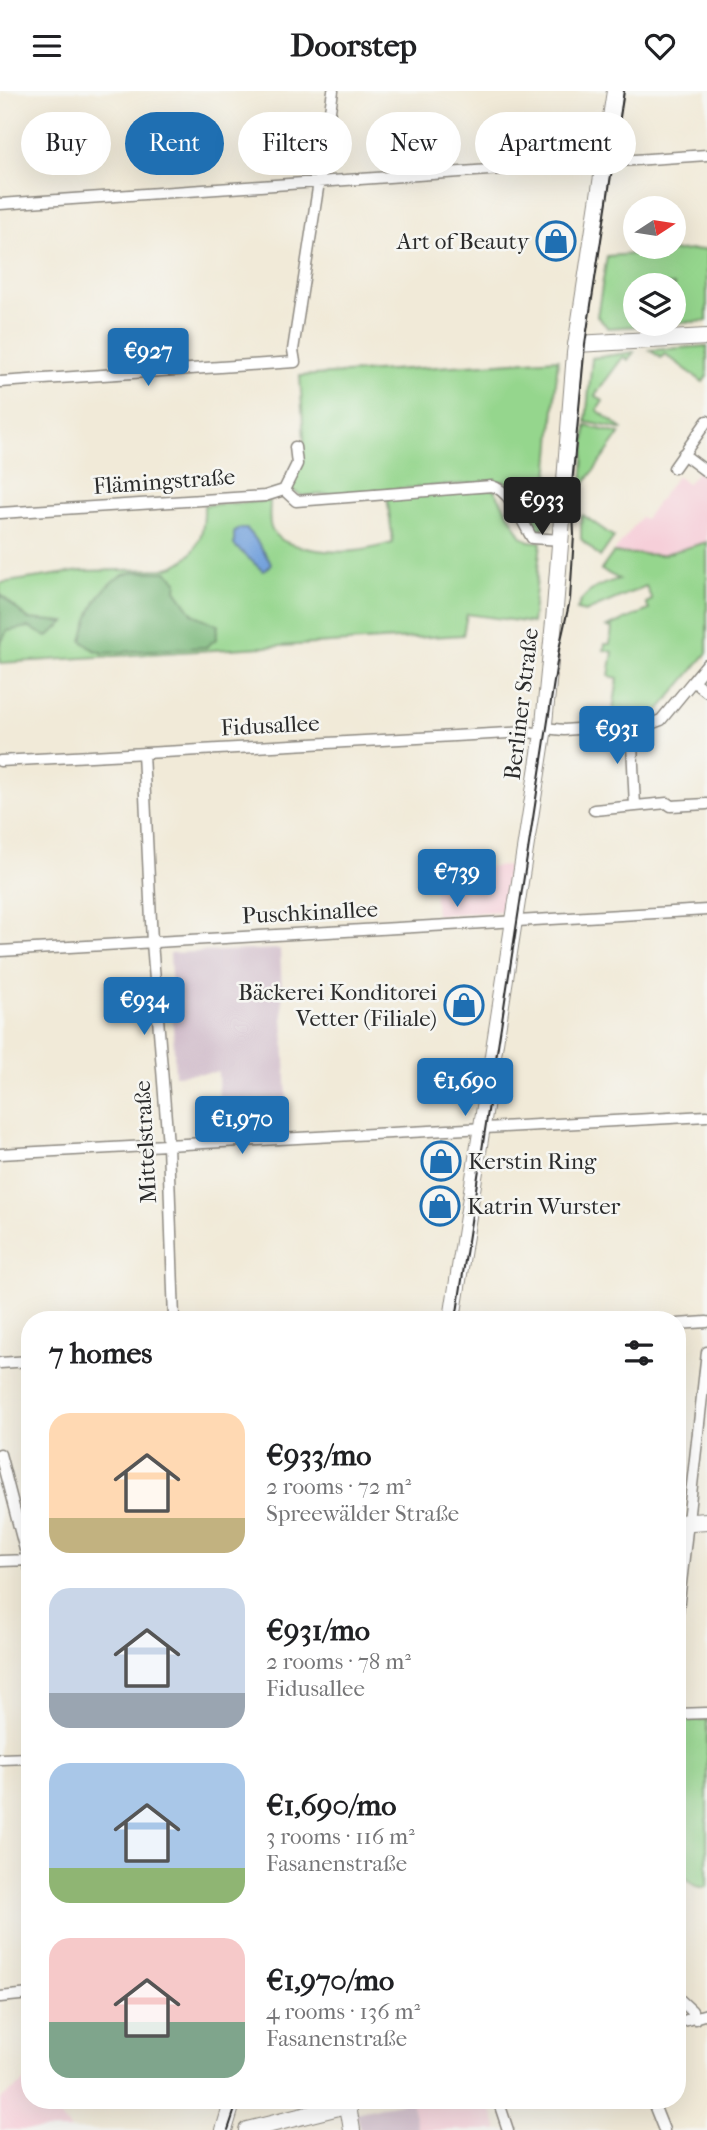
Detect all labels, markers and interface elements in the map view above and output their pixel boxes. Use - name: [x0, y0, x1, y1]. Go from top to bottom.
- icon: menu: [28, 27, 66, 65]
- text: Doorstep: [290, 27, 417, 64]
- icon: heart: [641, 27, 679, 65]
- chip: Buy: [21, 112, 111, 175]
- chip: Rent: [125, 112, 224, 175]
- chip: Filters: [238, 112, 352, 175]
- chip: New: [366, 112, 461, 175]
- chip: Apartment: [475, 112, 636, 175]
- north arrow: [623, 196, 686, 259]
- map controls: [623, 196, 686, 336]
- shop icon: Art of Beauty: [535, 220, 577, 262]
- place label: Art of Beauty: [396, 228, 530, 255]
- button: layers: [623, 273, 686, 336]
- pin: €927: [107, 329, 189, 388]
- text: €927: [124, 337, 172, 364]
- street label: Flämingstraße: [92, 463, 236, 500]
- pin: €933: [501, 477, 583, 537]
- text: €933: [520, 486, 564, 513]
- street label: Berliner Straße: [499, 627, 544, 782]
- pin: €931: [576, 707, 658, 766]
- street label: Fidusallee: [220, 709, 320, 742]
- text: €931: [595, 715, 639, 742]
- pin: €739: [416, 849, 498, 909]
- text: €739: [434, 858, 480, 885]
- street label: Puschkinallee: [241, 895, 379, 930]
- pin: €934: [103, 977, 185, 1037]
- place label: Bäckerei Konditorei Vetter (Filiale): [238, 979, 437, 1032]
- shop icon: Bäckerei Konditorei Vetter (Filiale): [443, 984, 485, 1026]
- text: €934: [120, 986, 168, 1013]
- pin: €1,690: [408, 1059, 522, 1118]
- text: €1,690: [433, 1067, 497, 1094]
- street label: Mittelstraße: [129, 1080, 162, 1204]
- pin: €1,970: [185, 1097, 299, 1156]
- text: €1,970: [211, 1105, 273, 1132]
- shop icon: Kerstin Ring: [420, 1140, 462, 1182]
- place label: Kerstin Ring: [468, 1148, 597, 1175]
- shop icon: Katrin Wurster: [419, 1185, 461, 1227]
- place label: Katrin Wurster: [467, 1193, 621, 1220]
- icon: filters: [620, 1334, 658, 1372]
- text: 7 homes: [49, 1336, 152, 1371]
- text: €933/mo: [266, 1438, 372, 1473]
- icon: home: [105, 1441, 189, 1525]
- text: 2 rooms · 72 m²: [266, 1473, 411, 1500]
- text: Spreewälder Straße: [266, 1500, 459, 1527]
- text: €931/mo: [266, 1613, 370, 1648]
- icon: home: [105, 1616, 189, 1700]
- text: 2 rooms · 78 m²: [266, 1648, 411, 1675]
- text: Fidusallee: [266, 1675, 365, 1702]
- text: €1,690/mo: [266, 1788, 396, 1823]
- icon: home: [105, 1791, 189, 1875]
- text: 3 rooms · 116 m²: [266, 1823, 415, 1850]
- text: Fasanenstraße: [266, 1850, 407, 1877]
- text: €1,970/mo: [266, 1963, 394, 1998]
- icon: home: [105, 1966, 189, 2050]
- text: 4 rooms · 136 m²: [266, 1998, 420, 2025]
- text: Fasanenstraße: [266, 2025, 407, 2052]

